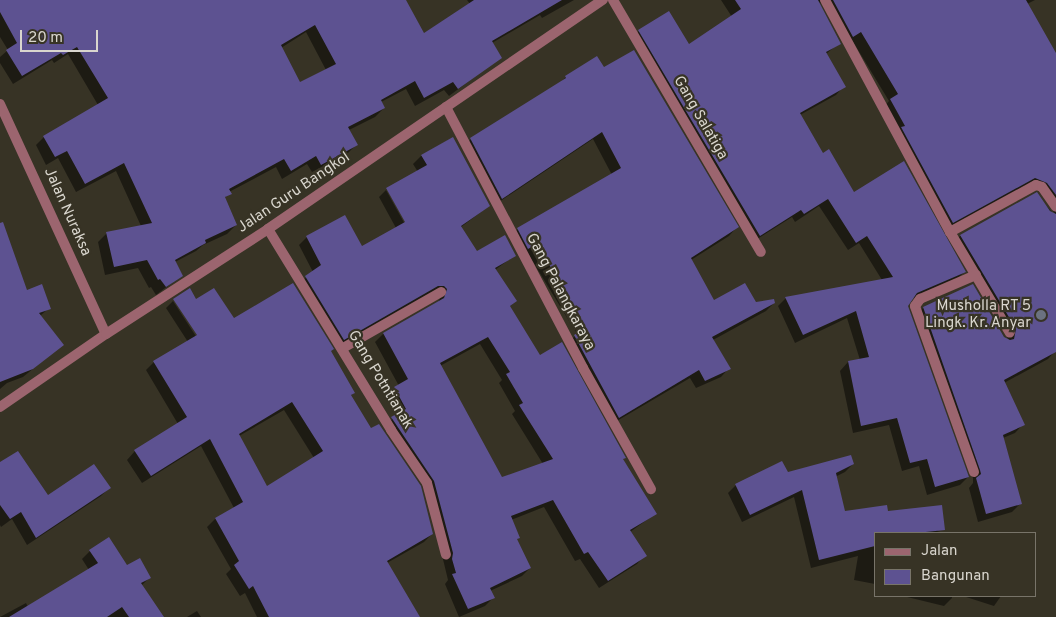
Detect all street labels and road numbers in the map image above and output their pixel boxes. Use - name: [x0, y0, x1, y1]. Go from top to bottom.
- street label: Gang Salatiga: [669, 73, 731, 163]
- street label: Jalan Guru Bangkol: [234, 149, 354, 237]
- street label: Jalan Nuraksa: [39, 165, 95, 259]
- street label: Gang Palangkaraya: [522, 230, 598, 354]
- street label: Gang Potntianak: [344, 327, 416, 433]

